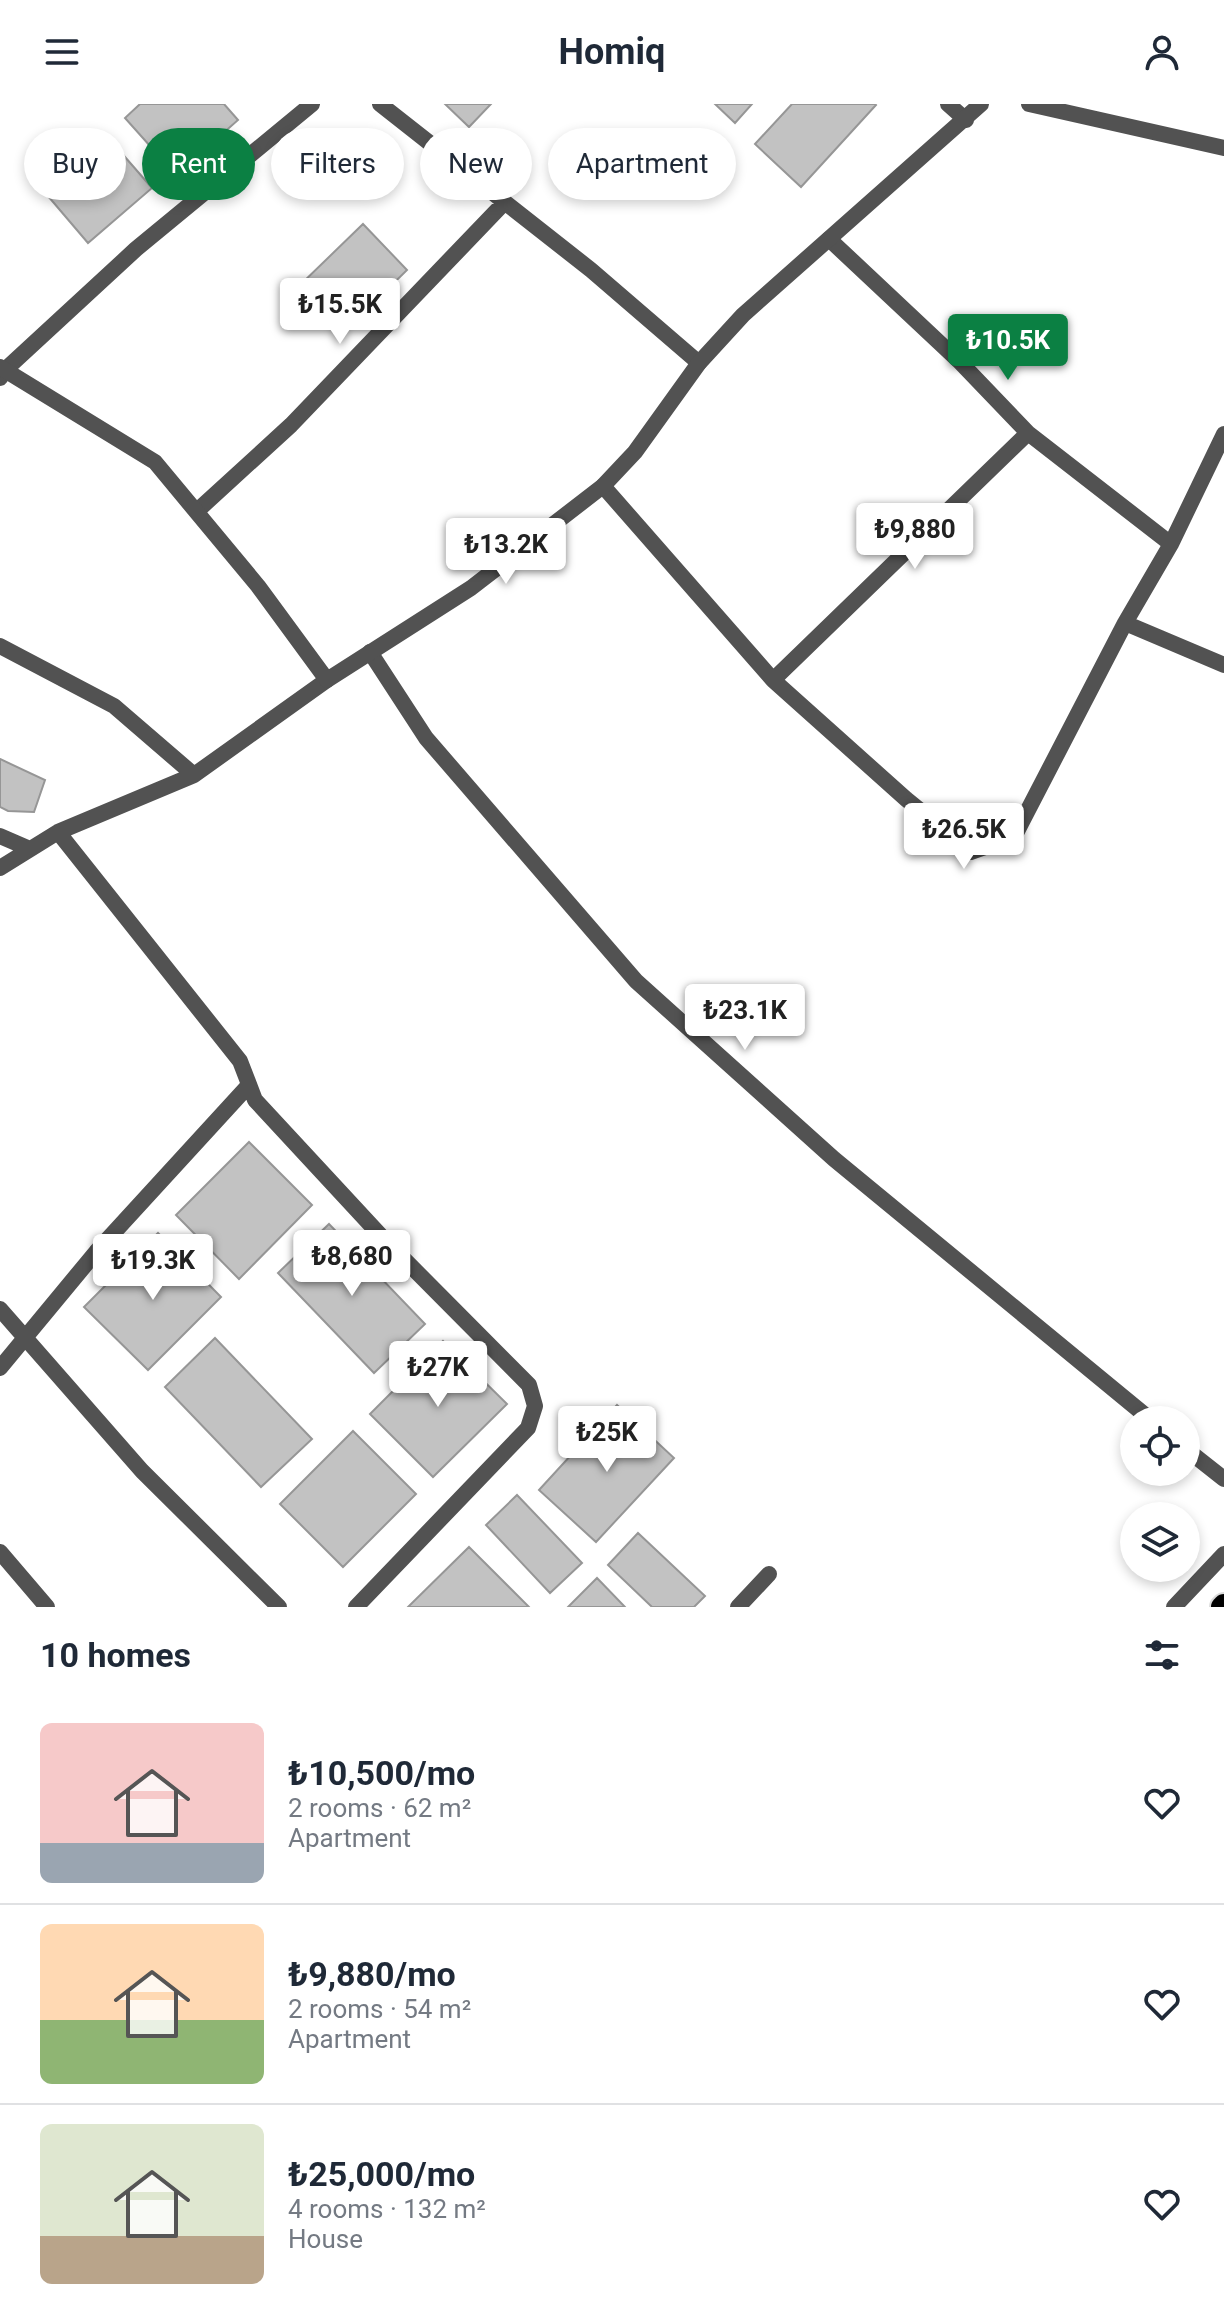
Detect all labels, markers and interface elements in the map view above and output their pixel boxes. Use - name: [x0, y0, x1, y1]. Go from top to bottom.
- icon: menu: [40, 30, 84, 74]
- icon: person: [1140, 30, 1184, 74]
- text: Homiq: [559, 31, 665, 73]
- chip: Buy: [24, 128, 126, 200]
- chip: Rent: [142, 128, 255, 200]
- chip: Filters: [271, 128, 404, 200]
- chip: New: [420, 128, 532, 200]
- chip: Apartment: [548, 128, 736, 200]
- pin: ₺15.5K: [275, 278, 405, 346]
- text: ₺15.5K: [298, 289, 382, 319]
- pin: ₺10.5K: [943, 314, 1073, 382]
- text: ₺10.5K: [966, 325, 1050, 355]
- pin: ₺9,880: [850, 503, 980, 571]
- text: ₺9,880: [874, 514, 956, 544]
- pin: ₺13.2K: [441, 518, 571, 586]
- text: ₺13.2K: [464, 529, 548, 559]
- pin: ₺26.5K: [899, 803, 1029, 871]
- text: ₺26.5K: [922, 814, 1006, 844]
- pin: ₺23.1K: [680, 984, 810, 1052]
- text: ₺23.1K: [703, 995, 787, 1025]
- pin: ₺8,680: [287, 1230, 417, 1298]
- pin: ₺19.3K: [88, 1234, 218, 1302]
- text: ₺8,680: [311, 1241, 393, 1271]
- text: ₺19.3K: [111, 1245, 195, 1275]
- pin: ₺27K: [391, 1341, 485, 1409]
- text: ₺27K: [407, 1352, 469, 1382]
- pin: ₺25K: [560, 1406, 654, 1474]
- map controls: [1120, 1406, 1200, 1582]
- button: locate: [1120, 1406, 1200, 1486]
- text: ₺25K: [576, 1417, 638, 1447]
- button: layers: [1120, 1502, 1200, 1582]
- icon: filters: [1140, 1633, 1184, 1677]
- text: 10 homes: [40, 1635, 191, 1675]
- text: ₺10,500/mo: [288, 1753, 475, 1793]
- icon: home: [104, 1755, 200, 1851]
- icon: heart: [1140, 1781, 1184, 1825]
- text: 2 rooms · 62 m²: [288, 1793, 471, 1823]
- text: Apartment: [288, 1823, 411, 1853]
- text: ₺9,880/mo: [288, 1954, 456, 1994]
- icon: home: [104, 1956, 200, 2052]
- icon: heart: [1140, 1982, 1184, 2026]
- text: 2 rooms · 54 m²: [288, 1994, 471, 2024]
- text: Apartment: [288, 2024, 411, 2054]
- text: ₺25,000/mo: [288, 2154, 475, 2194]
- icon: home: [104, 2156, 200, 2252]
- icon: heart: [1140, 2182, 1184, 2226]
- text: 4 rooms · 132 m²: [288, 2194, 486, 2224]
- text: House: [288, 2224, 363, 2254]

